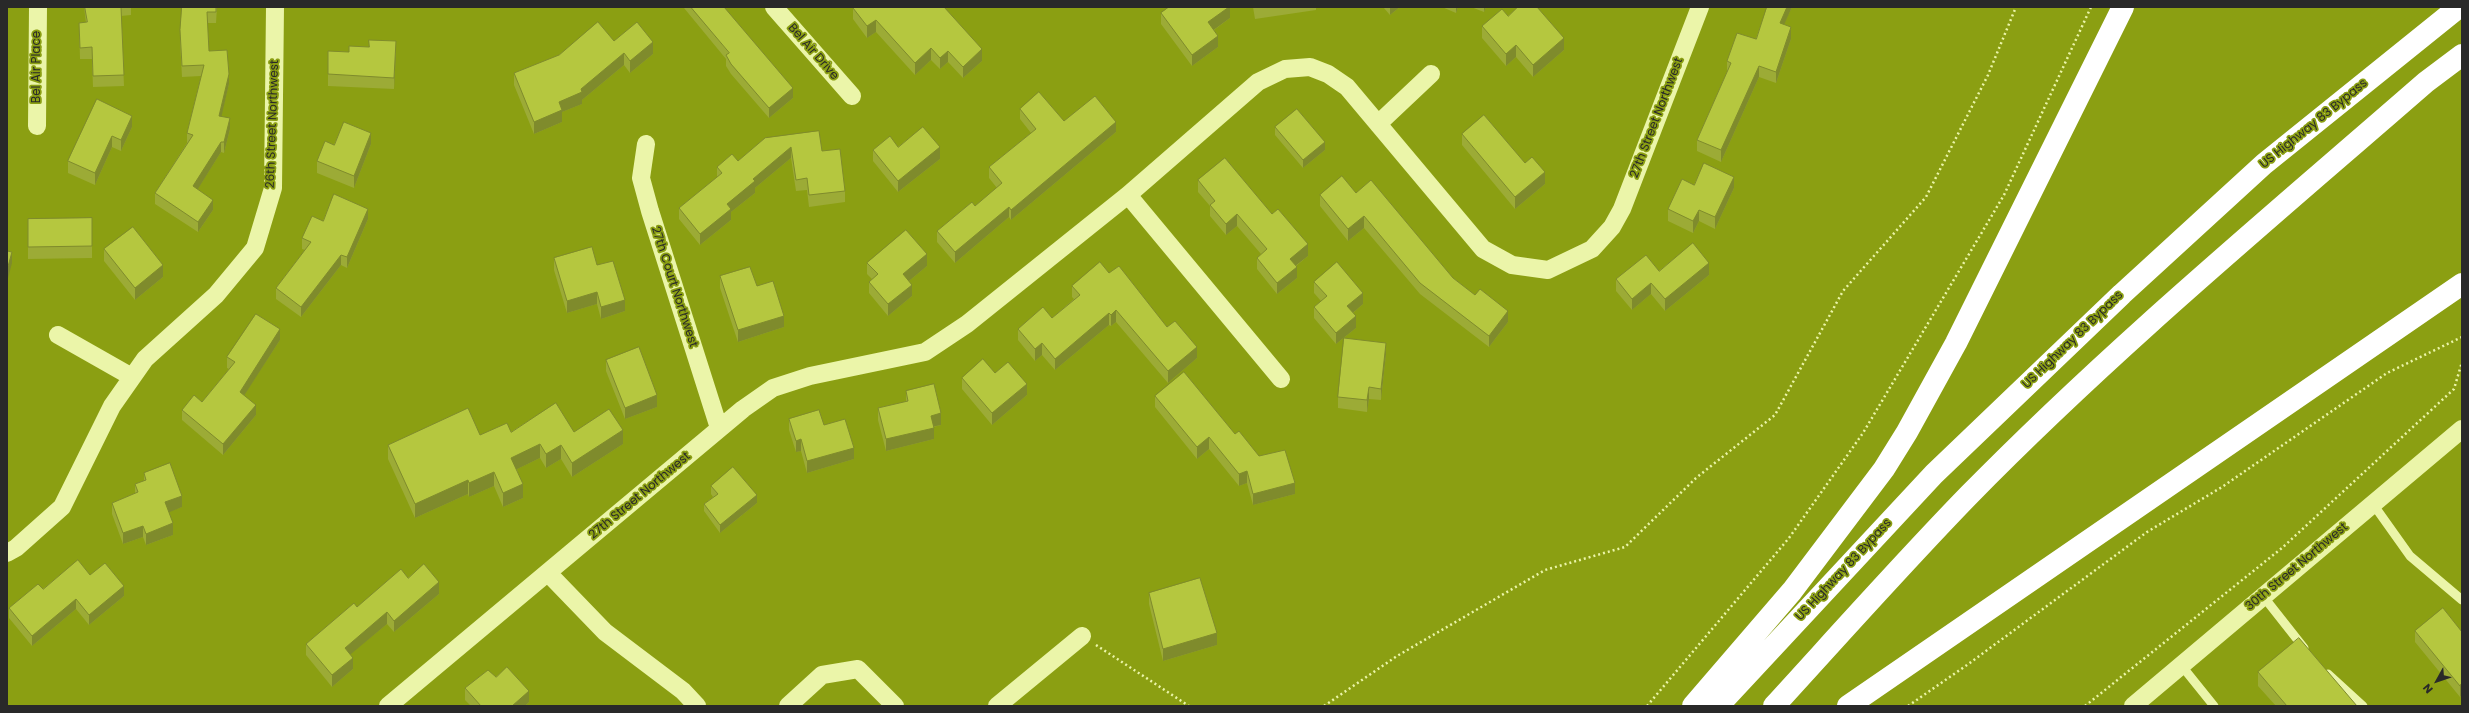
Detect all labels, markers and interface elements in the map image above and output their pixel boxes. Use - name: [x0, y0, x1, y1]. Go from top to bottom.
- street label: Bel Air Drive: [785, 21, 841, 83]
- street label: Bel Air Place: [30, 31, 44, 103]
- street label: 27th Street Northwest: [1627, 56, 1687, 180]
- street label: 26th Street Northwest: [264, 59, 282, 189]
- street label: US Highway 83 Bypass: [2257, 76, 2371, 172]
- street label: 27th Court Northwest: [648, 225, 700, 349]
- street label: US Highway 83 Bypass: [2020, 288, 2126, 392]
- street label: 27th Street Northwest: [586, 449, 694, 543]
- street label: US Highway 83 Bypass: [1793, 516, 1895, 624]
- street label: 30th Street Northwest: [2243, 520, 2351, 614]
- north arrow: [2417, 661, 2457, 701]
- text: N: [2419, 680, 2437, 697]

